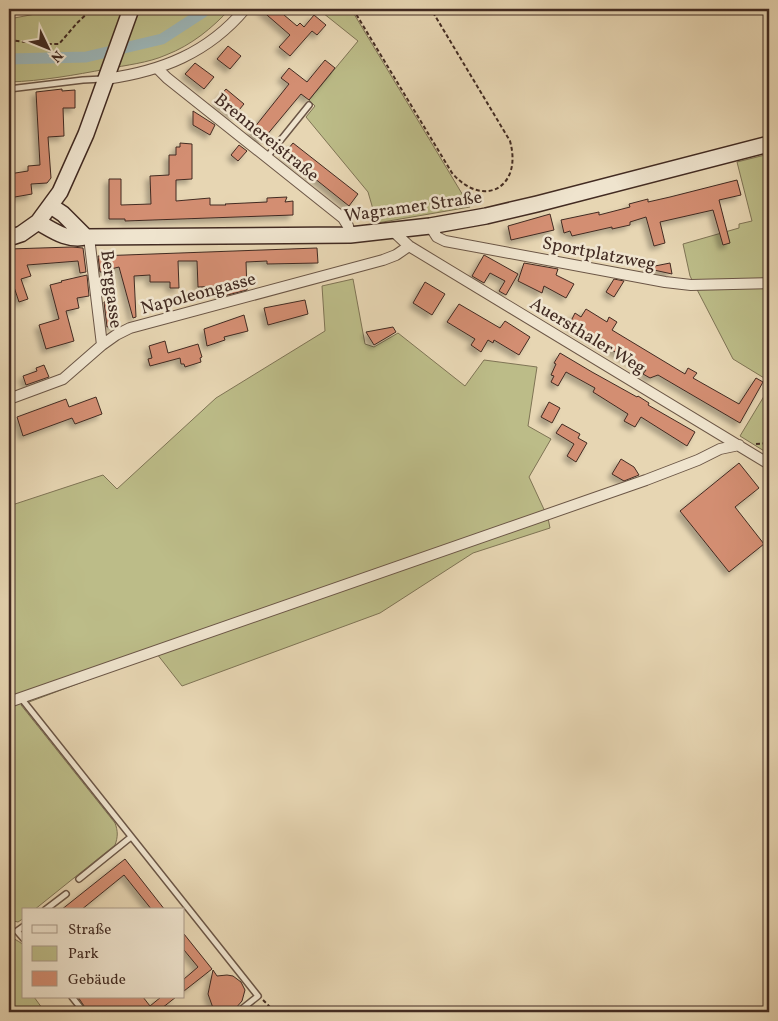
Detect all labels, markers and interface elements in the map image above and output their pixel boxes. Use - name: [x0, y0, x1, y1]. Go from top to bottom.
- north arrow: [22, 22, 72, 72]
- text: N: [46, 46, 67, 66]
- street label: Brennereistraße: [208, 88, 324, 188]
- street label: Wagramer Straße: [343, 185, 484, 230]
- street label: Sportplatzweg: [540, 231, 657, 278]
- street label: Berggasse: [93, 249, 128, 330]
- street label: Napoleongasse: [138, 267, 259, 322]
- street label: Auersthaler Weg: [525, 292, 650, 381]
- legend: [22, 908, 185, 998]
- text: Straße: [68, 920, 111, 941]
- text: Park: [68, 944, 99, 965]
- text: Gebäude: [68, 970, 126, 991]

